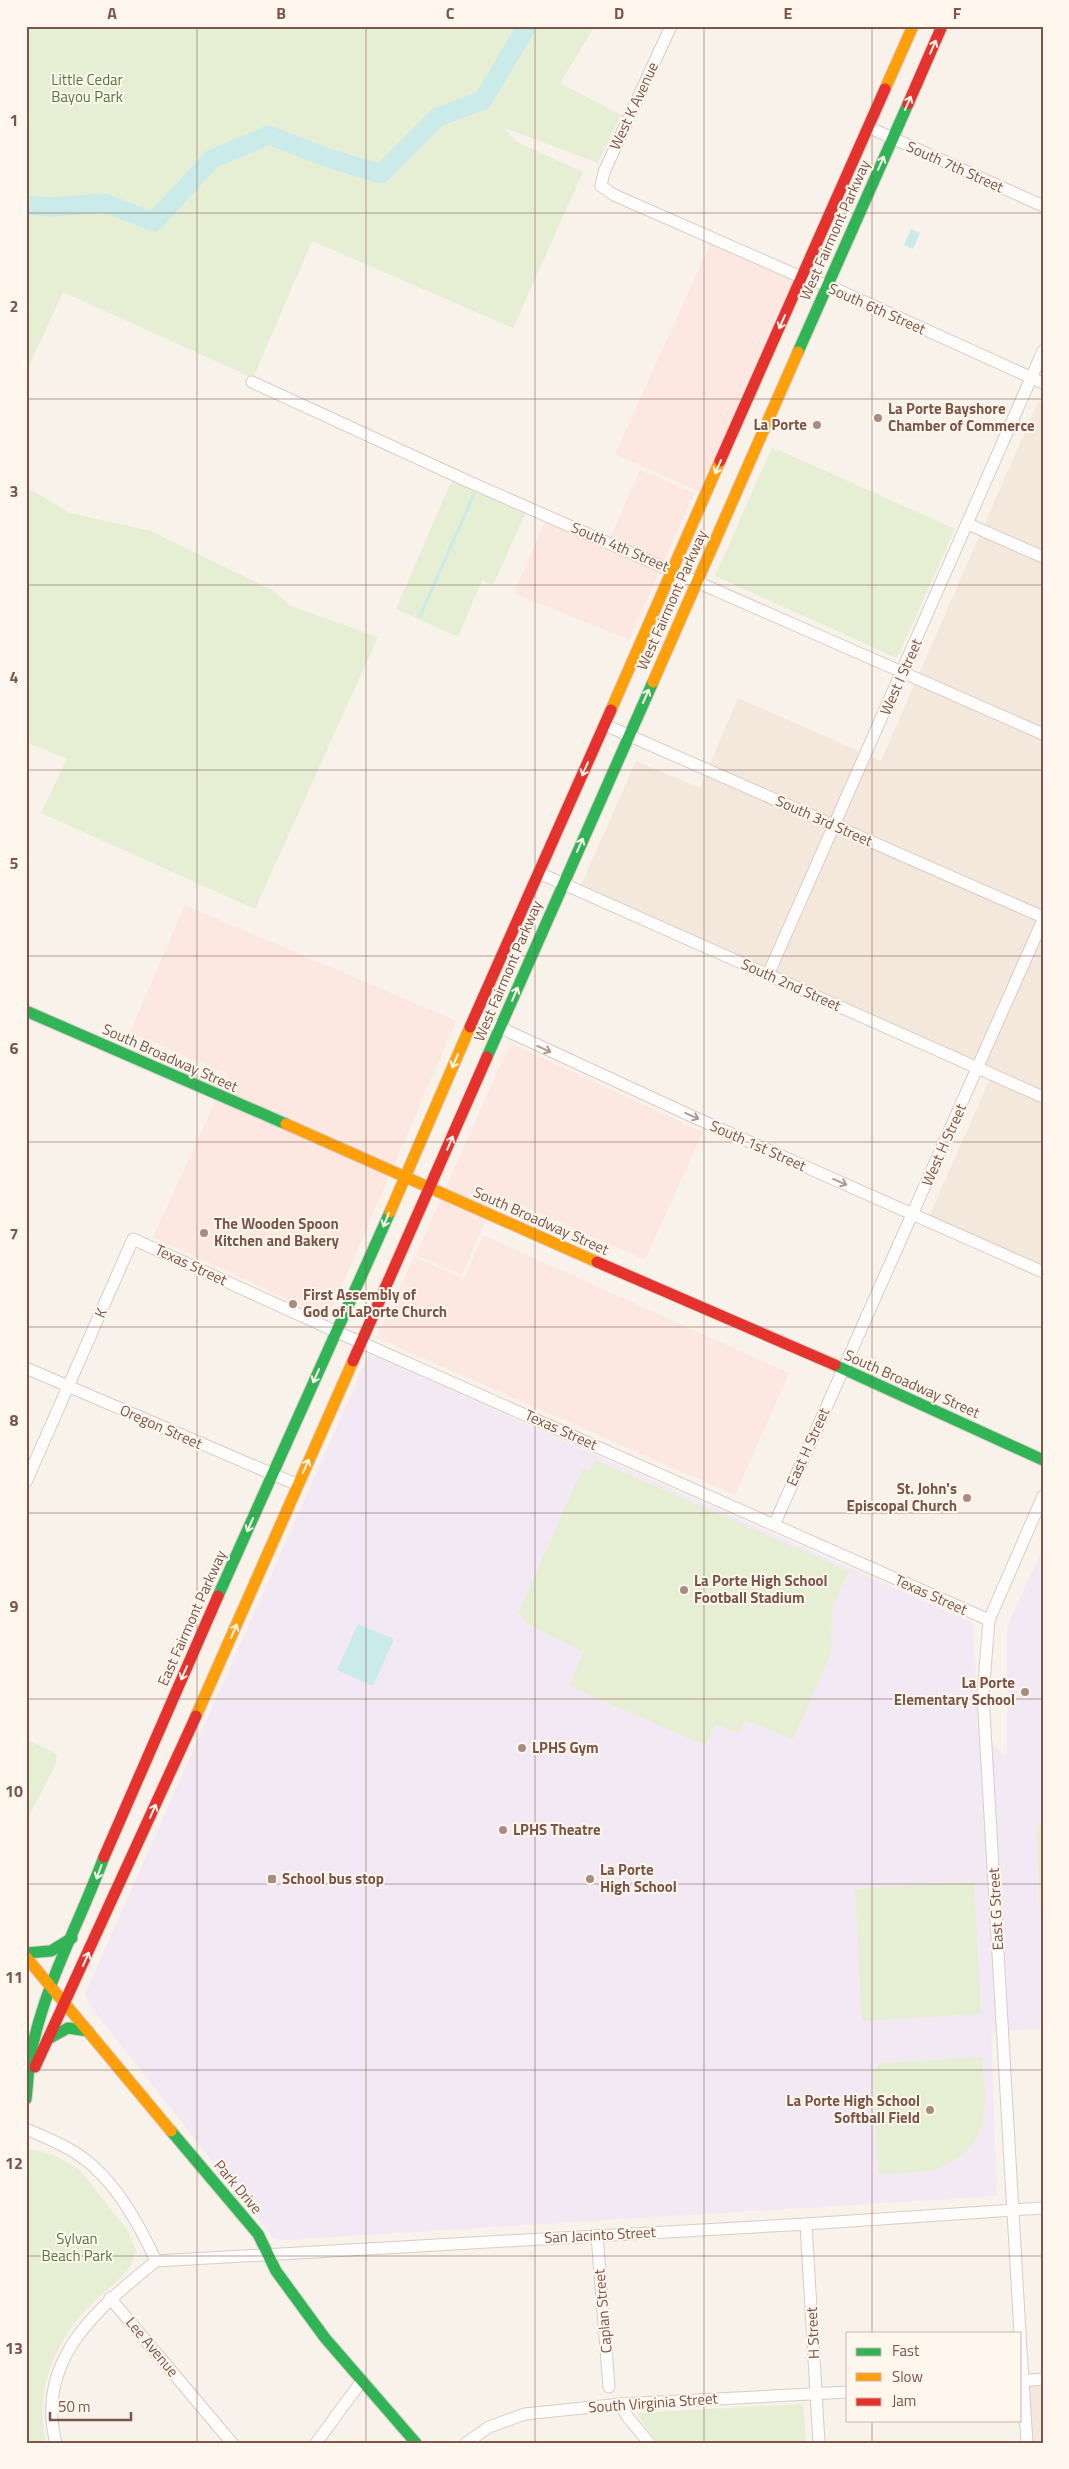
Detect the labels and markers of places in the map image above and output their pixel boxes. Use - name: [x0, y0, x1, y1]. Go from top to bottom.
- place label: La Porte Bayshore Chamber of Commerce: [888, 397, 1035, 437]
- marker: La Porte Bayshore Chamber of Commerce: [872, 412, 884, 424]
- place label: La Porte: [753, 413, 807, 436]
- marker: La Porte: [811, 419, 823, 431]
- place label: The Wooden Spoon Kitchen and Bakery: [214, 1212, 340, 1252]
- marker: The Wooden Spoon Kitchen and Bakery: [198, 1227, 210, 1239]
- place label: First Assembly of God of LaPorte Church: [303, 1283, 447, 1323]
- marker: First Assembly of God of LaPorte Church: [287, 1298, 299, 1310]
- place label: St. John's Episcopal Church: [846, 1477, 957, 1517]
- marker: St. John's Episcopal Church: [961, 1492, 973, 1504]
- place label: La Porte High School Football Stadium: [694, 1569, 828, 1609]
- marker: La Porte High School Football Stadium: [678, 1584, 690, 1596]
- place label: La Porte Elementary School: [894, 1671, 1015, 1711]
- marker: La Porte Elementary School: [1019, 1686, 1031, 1698]
- place label: LPHS Gym: [532, 1736, 599, 1759]
- marker: LPHS Gym: [516, 1742, 528, 1754]
- place label: LPHS Theatre: [513, 1818, 601, 1841]
- marker: LPHS Theatre: [497, 1824, 509, 1836]
- place label: La Porte High School: [600, 1858, 677, 1898]
- place label: School bus stop: [282, 1867, 384, 1890]
- marker: School bus stop: [266, 1873, 278, 1885]
- marker: La Porte High School: [584, 1873, 596, 1885]
- place label: La Porte High School Softball Field: [786, 2089, 920, 2129]
- marker: La Porte High School Softball Field: [924, 2104, 936, 2116]

